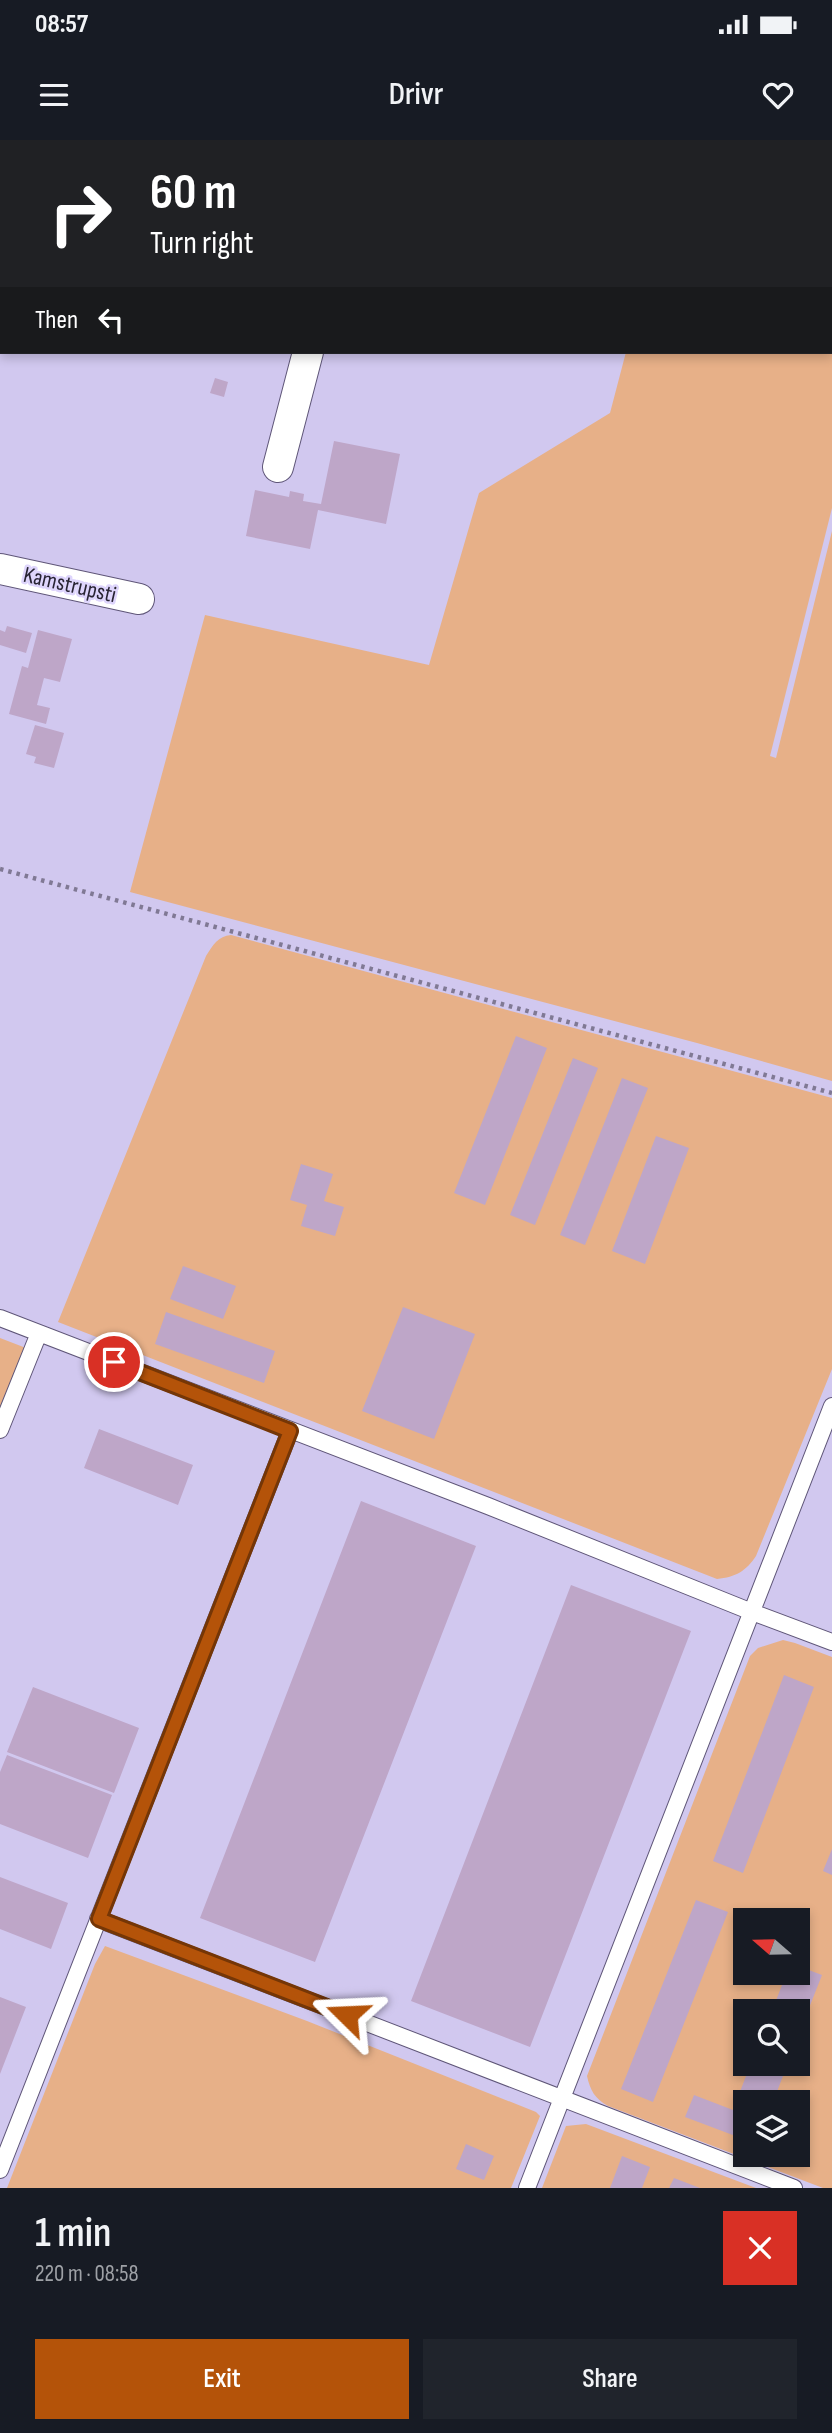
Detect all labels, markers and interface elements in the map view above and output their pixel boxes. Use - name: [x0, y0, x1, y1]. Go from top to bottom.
- text: 08:57: [35, 9, 88, 40]
- text: Drivr: [389, 75, 443, 114]
- icon: menu: [35, 76, 73, 114]
- icon: heart: [759, 76, 797, 114]
- text: 60 m: [150, 164, 237, 223]
- icon: right: [35, 168, 126, 259]
- text: Turn right: [150, 224, 254, 263]
- icon: left: [92, 301, 130, 339]
- text: Then: [35, 305, 78, 336]
- street label: Kamstrupsti: [21, 561, 119, 609]
- pin: [84, 1332, 144, 1392]
- icon: arrive: [95, 1343, 133, 1381]
- north arrow: [733, 1908, 810, 1984]
- map controls: [733, 1908, 810, 2167]
- position arrow: [310, 1978, 384, 2052]
- button: search: [733, 1999, 810, 2076]
- button: layers: [733, 2090, 810, 2167]
- text: 1 min: [35, 2208, 111, 2259]
- button: close: [723, 2211, 797, 2285]
- text: 220 m · 08:58: [35, 2260, 139, 2288]
- button: Exit: [35, 2339, 409, 2419]
- button: Share: [423, 2339, 797, 2419]

